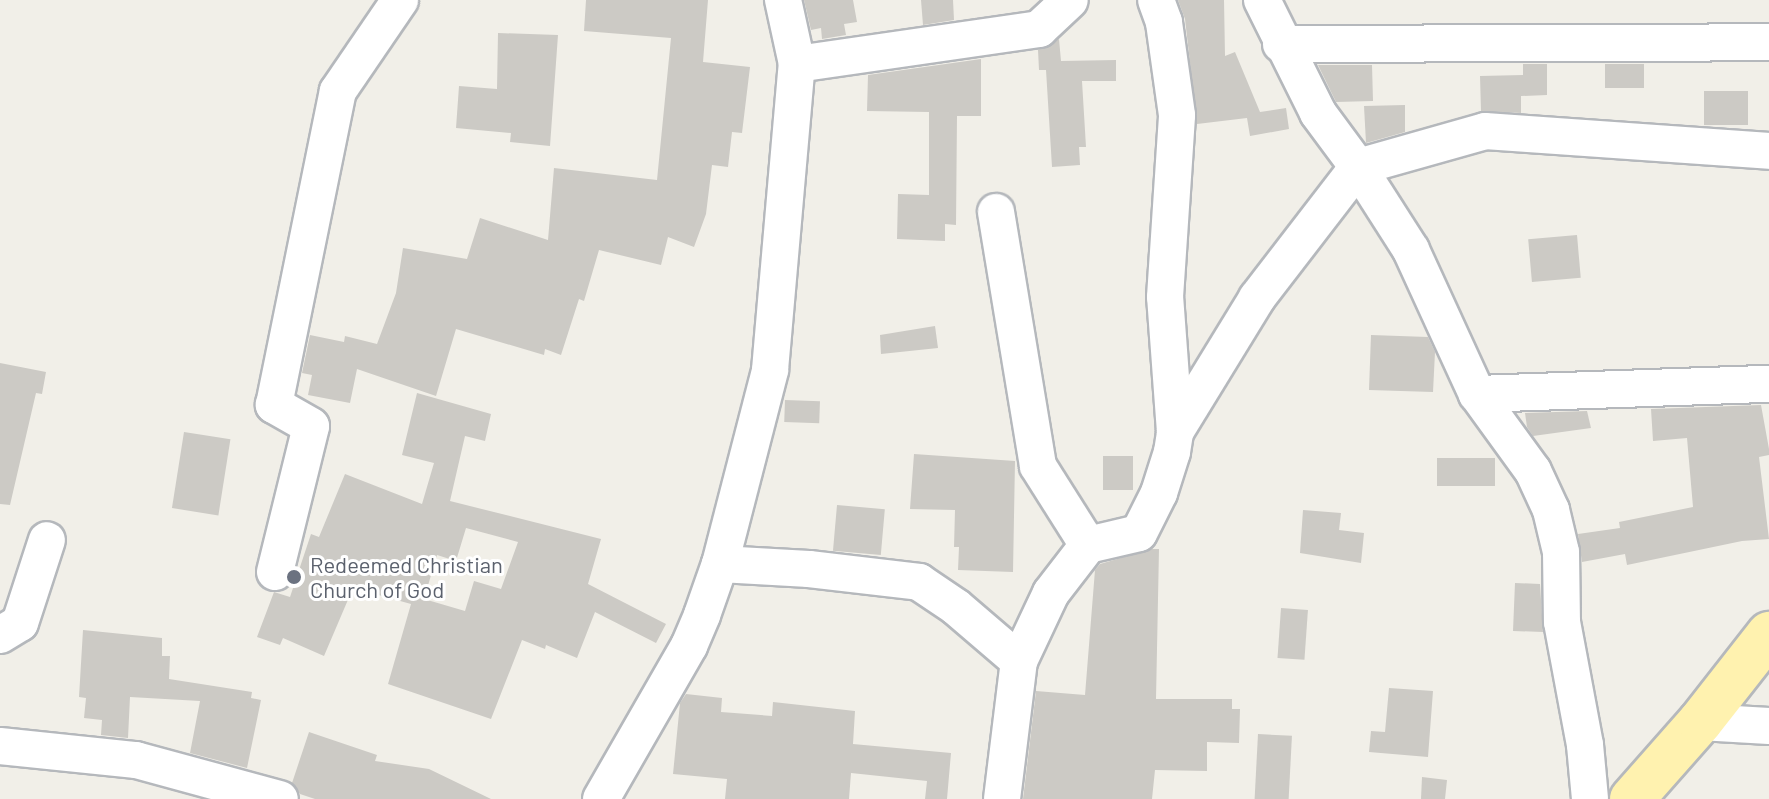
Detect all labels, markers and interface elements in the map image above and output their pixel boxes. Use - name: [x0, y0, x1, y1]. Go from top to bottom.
- place label: Redeemed Christian Church of God: [310, 551, 503, 602]
- marker: Redeemed Christian Church of God: [285, 568, 303, 586]

